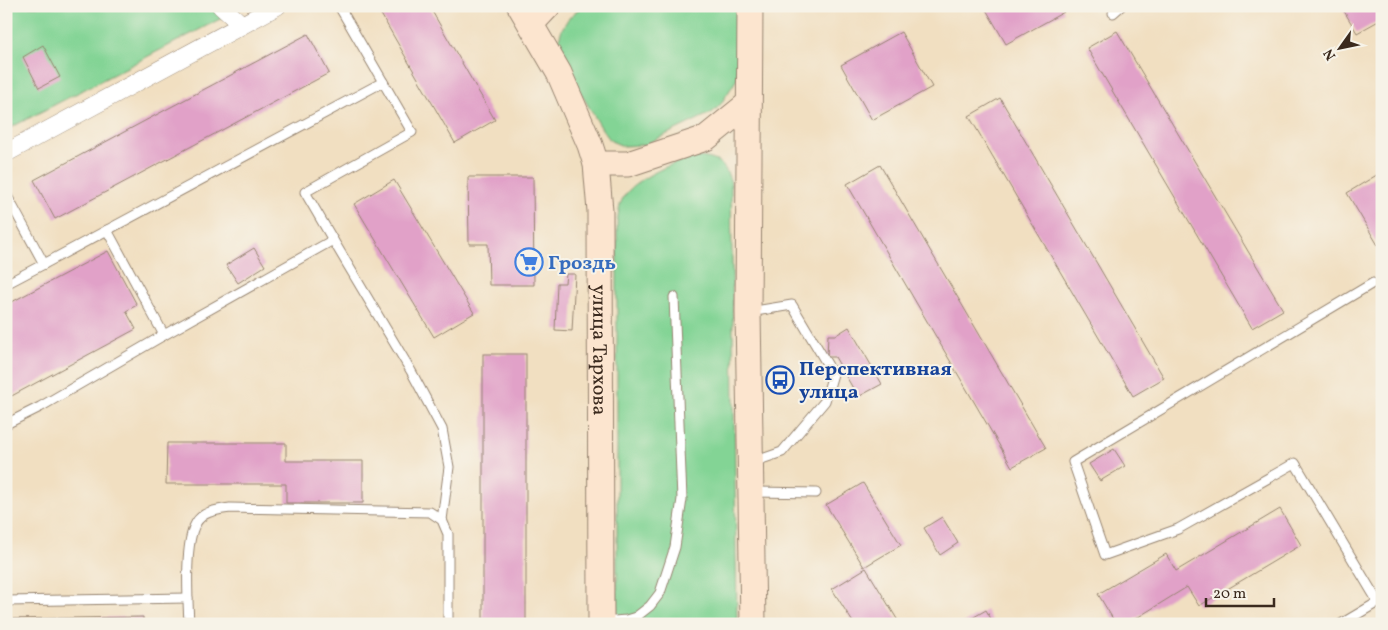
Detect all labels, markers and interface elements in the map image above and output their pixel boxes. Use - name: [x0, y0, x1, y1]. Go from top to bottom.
- north arrow: [1316, 22, 1366, 72]
- text: N: [1320, 45, 1341, 64]
- supermarket icon: Гроздь: [514, 247, 544, 277]
- place label: Гроздь: [548, 250, 616, 278]
- street label: улица Тархова: [584, 285, 612, 415]
- place label: Перспективная улица: [799, 356, 952, 407]
- bus stop icon: Перспективная улица: [765, 365, 795, 395]
- scale bar: [1206, 575, 1273, 607]
- text: 20 m: [1213, 584, 1246, 605]

